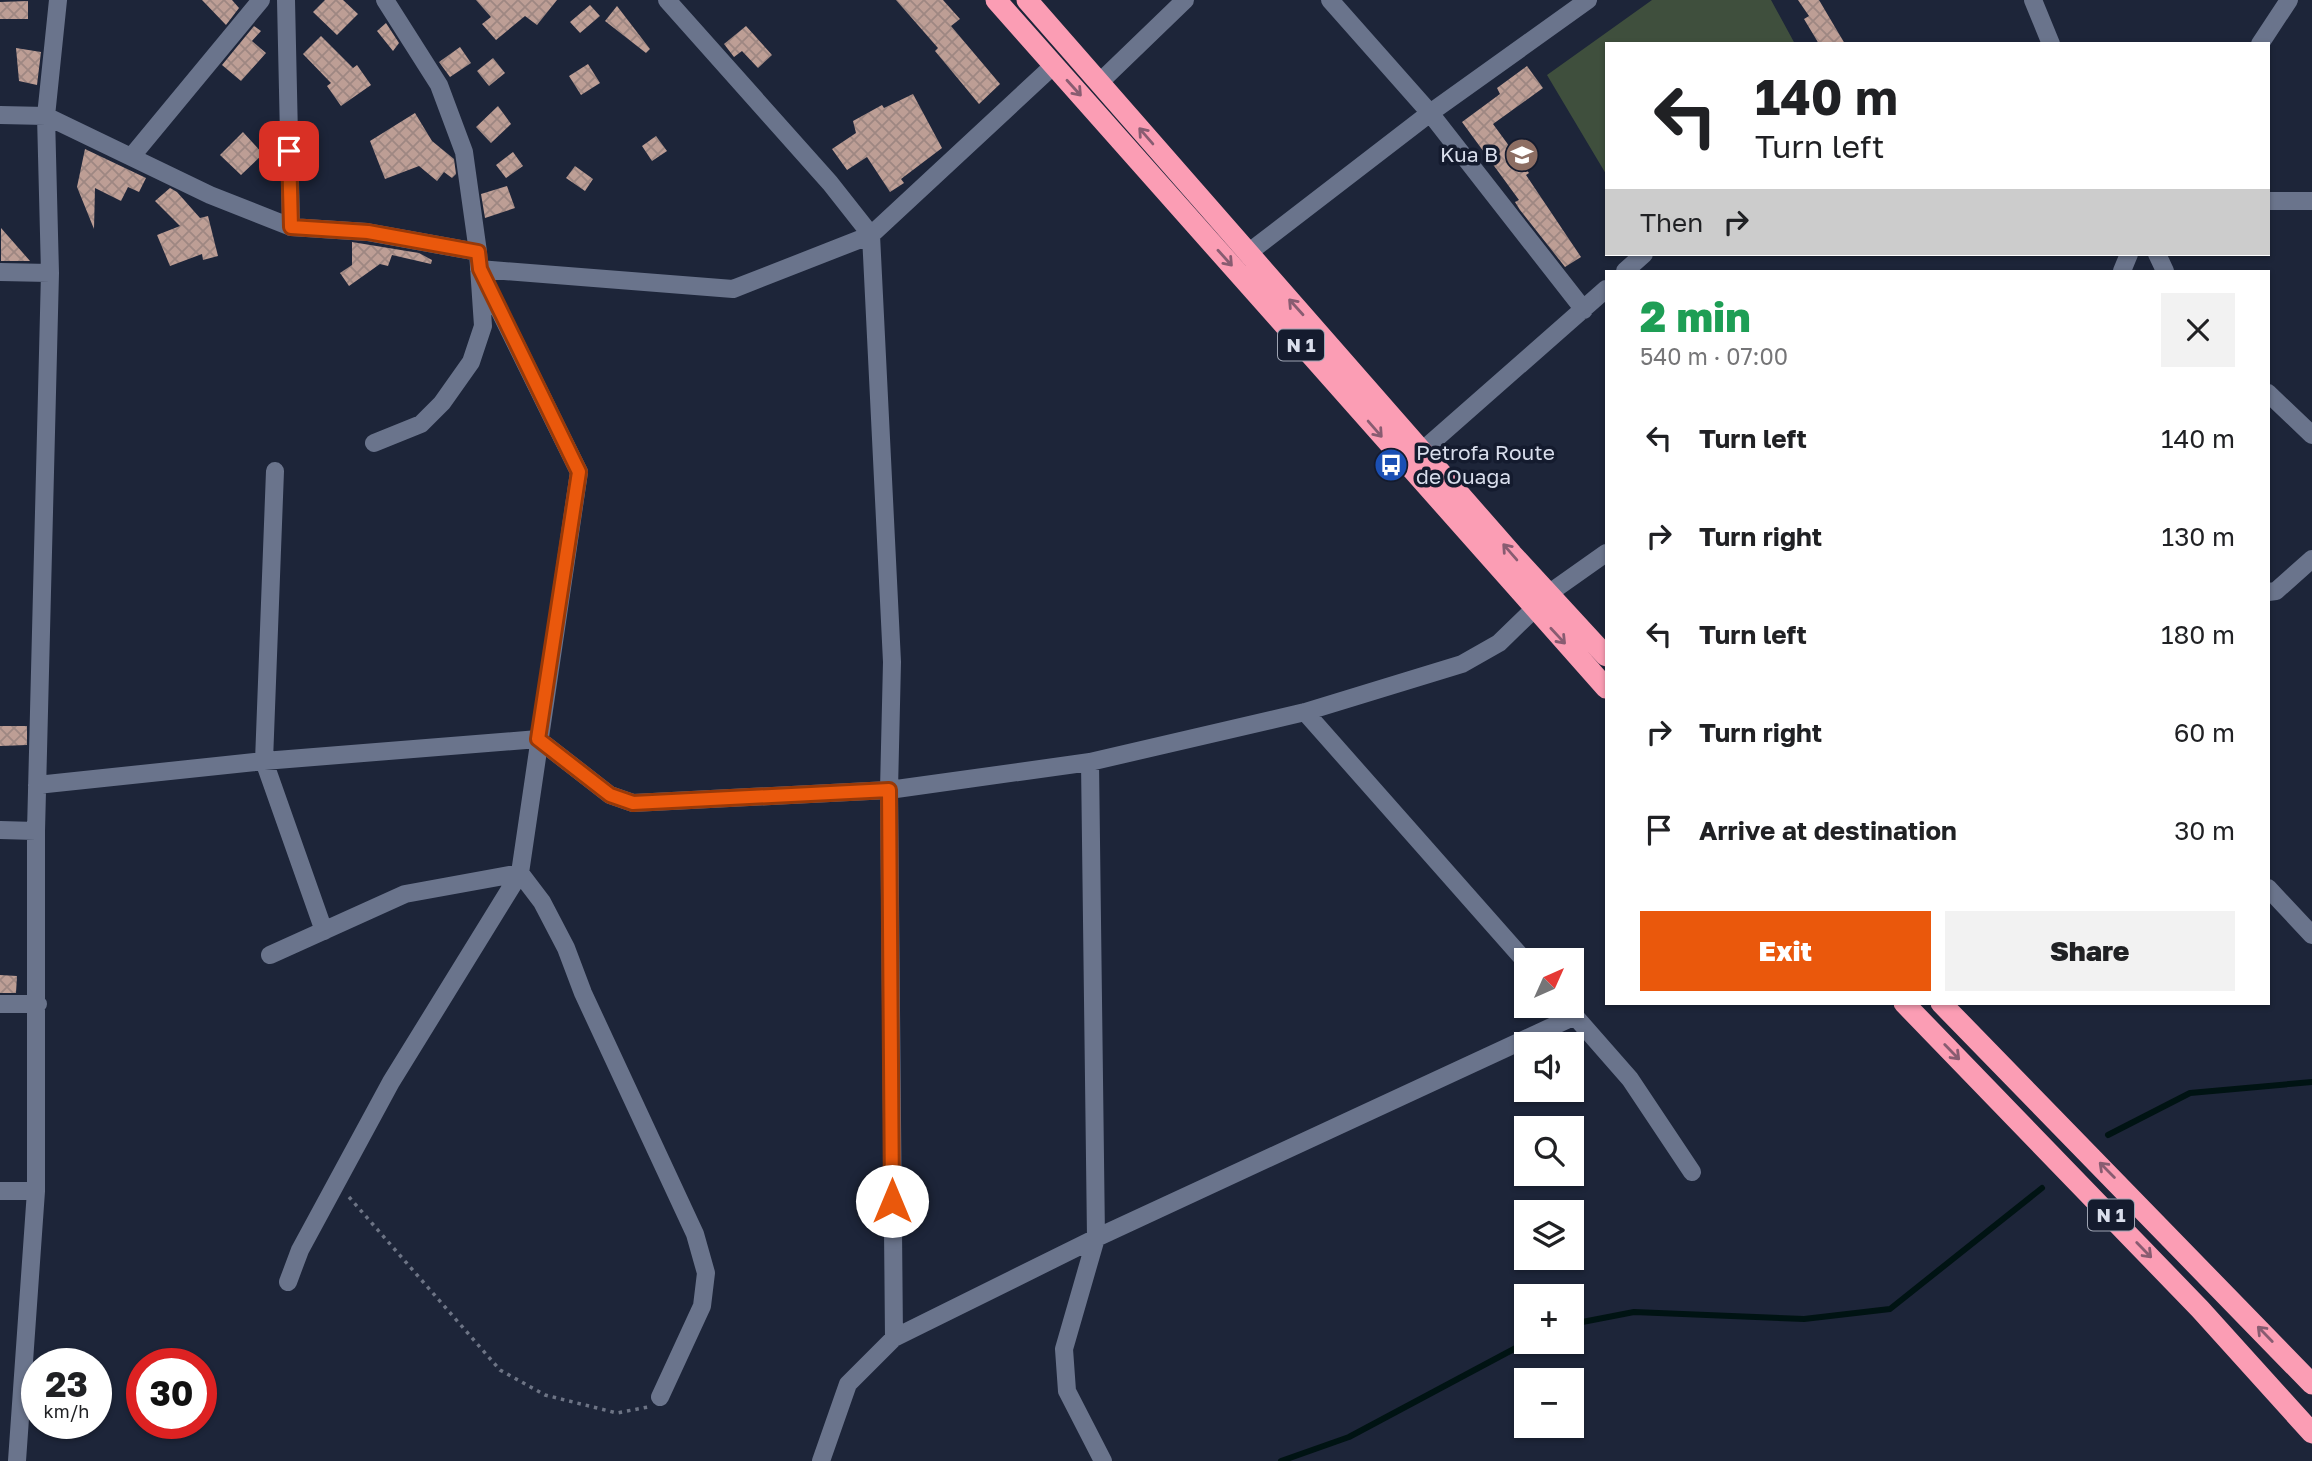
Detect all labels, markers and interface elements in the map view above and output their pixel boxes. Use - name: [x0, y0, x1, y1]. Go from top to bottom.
- text: 140 m: [1755, 67, 1898, 126]
- icon: left: [1640, 70, 1731, 161]
- one-way arrow: [1066, 79, 1082, 97]
- pin: [259, 121, 319, 181]
- one-way arrow: [1138, 127, 1154, 145]
- text: Turn left: [1755, 127, 1884, 165]
- icon: arrive: [270, 132, 308, 170]
- school or university icon: Kua B: [1503, 136, 1541, 174]
- place label: Kua B: [1440, 141, 1498, 167]
- icon: right: [1717, 203, 1755, 241]
- text: Then: [1640, 207, 1703, 238]
- one-way arrow: [1217, 249, 1233, 267]
- text: 2 min: [1640, 291, 1751, 341]
- button: close: [2161, 293, 2235, 367]
- one-way arrow: [1288, 298, 1304, 316]
- road number: N 1: [1278, 330, 1324, 360]
- text: 540 m · 07:00: [1640, 342, 1788, 370]
- icon: left: [1640, 419, 1678, 457]
- one-way arrow: [1367, 420, 1383, 438]
- text: Turn left: [1699, 423, 1807, 454]
- text: 140 m: [2161, 423, 2235, 454]
- place label: Petrofa Route de Ouaga: [1416, 439, 1555, 489]
- bus stop icon: Petrofa Route de Ouaga: [1372, 446, 1410, 484]
- icon: right: [1640, 517, 1678, 555]
- text: Turn right: [1699, 521, 1822, 552]
- text: 130 m: [2162, 521, 2235, 552]
- one-way arrow: [1502, 543, 1518, 561]
- icon: left: [1640, 615, 1678, 653]
- text: Turn left: [1699, 619, 1807, 650]
- text: 180 m: [2161, 619, 2235, 650]
- one-way arrow: [1550, 627, 1567, 644]
- icon: right: [1640, 713, 1678, 751]
- text: Turn right: [1699, 717, 1822, 748]
- text: 60 m: [2174, 717, 2235, 748]
- icon: arrive: [1640, 811, 1678, 849]
- text: Arrive at destination: [1699, 815, 1957, 846]
- text: 30 m: [2174, 815, 2235, 846]
- button: Exit: [1640, 911, 1931, 991]
- button: Share: [1945, 911, 2235, 991]
- north arrow: [1514, 948, 1584, 1018]
- map controls: [1514, 948, 1584, 1438]
- button: sound: [1514, 1032, 1584, 1102]
- one-way arrow: [1943, 1043, 1960, 1060]
- button: search: [1514, 1116, 1584, 1186]
- one-way arrow: [2099, 1162, 2116, 1179]
- position arrow: [855, 1164, 929, 1238]
- button: layers: [1514, 1200, 1584, 1270]
- road number: N 1: [2088, 1200, 2134, 1231]
- one-way arrow: [2135, 1241, 2152, 1259]
- button: +: [1514, 1284, 1584, 1354]
- one-way arrow: [2257, 1326, 2274, 1343]
- speed limit sign: 30: [126, 1348, 217, 1439]
- text: 23: [45, 1363, 88, 1405]
- button: −: [1514, 1368, 1584, 1438]
- text: km/h: [44, 1400, 89, 1422]

